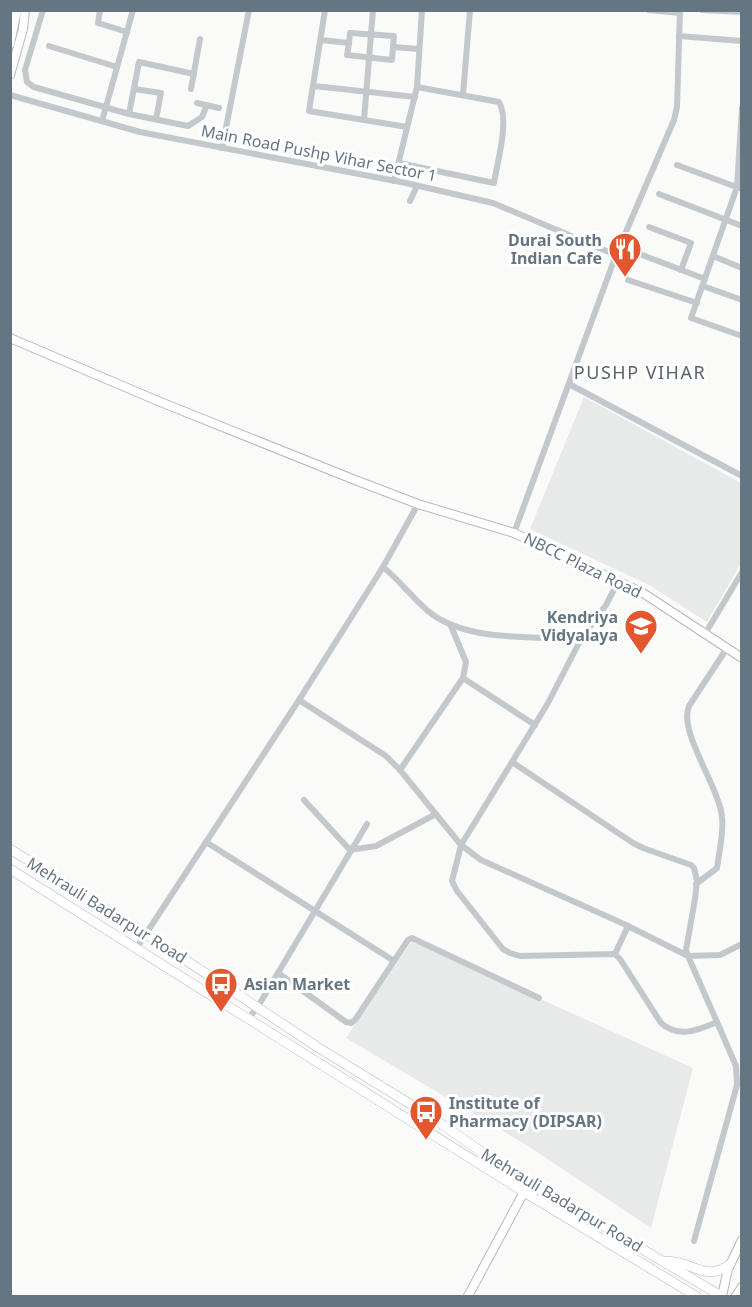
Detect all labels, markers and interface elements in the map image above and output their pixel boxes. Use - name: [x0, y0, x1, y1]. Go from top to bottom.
- street label: Main Road Pushp Vihar Sector 1: [199, 119, 439, 187]
- place label: Durai South Indian Cafe: [508, 229, 602, 269]
- restaurant icon: Durai South Indian Cafe: [607, 231, 643, 278]
- district label: PUSHP VIHAR: [574, 360, 706, 384]
- street label: NBCC Plaza Road: [520, 527, 646, 603]
- place label: Kendriya Vidyalaya: [541, 606, 618, 646]
- school or university icon: Kendriya Vidyalaya: [623, 608, 659, 655]
- street label: Mehrauli Badarpur Road: [23, 852, 191, 968]
- bus stop icon: Asian Market: [203, 966, 239, 1013]
- place label: Asian Market: [244, 973, 350, 995]
- place label: Institute of Pharmacy (DIPSAR): [449, 1092, 602, 1132]
- bus stop icon: Institute of Pharmacy (DIPSAR): [408, 1094, 444, 1141]
- street label: Mehrauli Badarpur Road: [477, 1143, 647, 1257]

